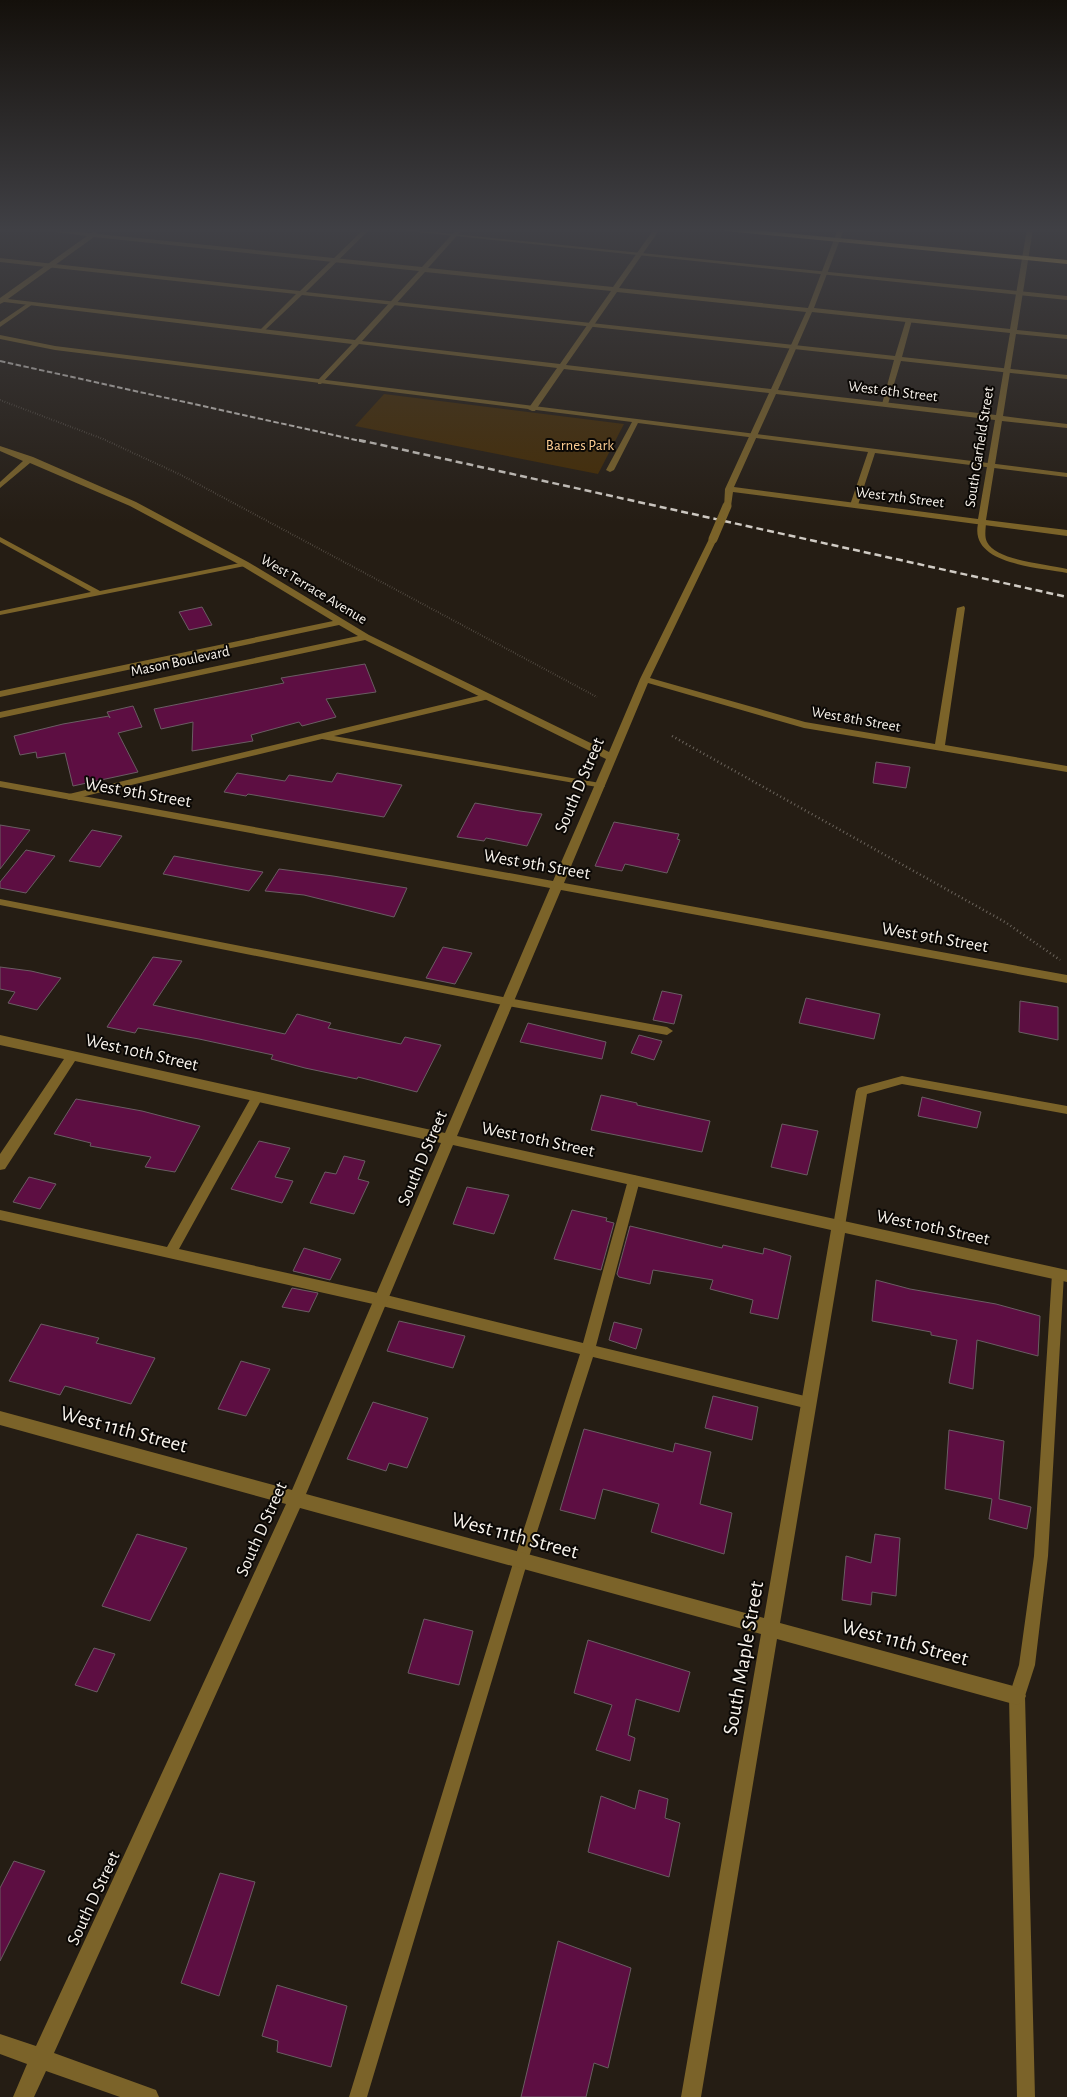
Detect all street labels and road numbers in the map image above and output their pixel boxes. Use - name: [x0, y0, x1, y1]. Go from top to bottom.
- street label: West 6th Street: [847, 379, 939, 404]
- street label: South Garfield Street: [963, 386, 996, 508]
- street label: West 7th Street: [855, 485, 945, 510]
- street label: West Terrace Avenue: [258, 552, 370, 627]
- street label: Mason Boulevard: [129, 644, 231, 679]
- street label: West 8th Street: [810, 704, 902, 735]
- street label: South D Street: [552, 735, 608, 835]
- street label: West 9th Street: [83, 775, 193, 811]
- street label: West 9th Street: [482, 847, 592, 883]
- street label: West 9th Street: [880, 920, 990, 956]
- street label: West 10th Street: [84, 1031, 200, 1075]
- street label: South D Street: [395, 1108, 451, 1208]
- street label: West 10th Street: [480, 1119, 596, 1161]
- street label: West 10th Street: [875, 1207, 991, 1249]
- street label: West 11th Street: [58, 1402, 190, 1457]
- street label: South D Street: [233, 1479, 291, 1579]
- street label: West 11th Street: [449, 1508, 581, 1563]
- street label: South Maple Street: [720, 1579, 767, 1737]
- street label: West 11th Street: [839, 1615, 971, 1670]
- street label: South D Street: [64, 1849, 124, 1948]

